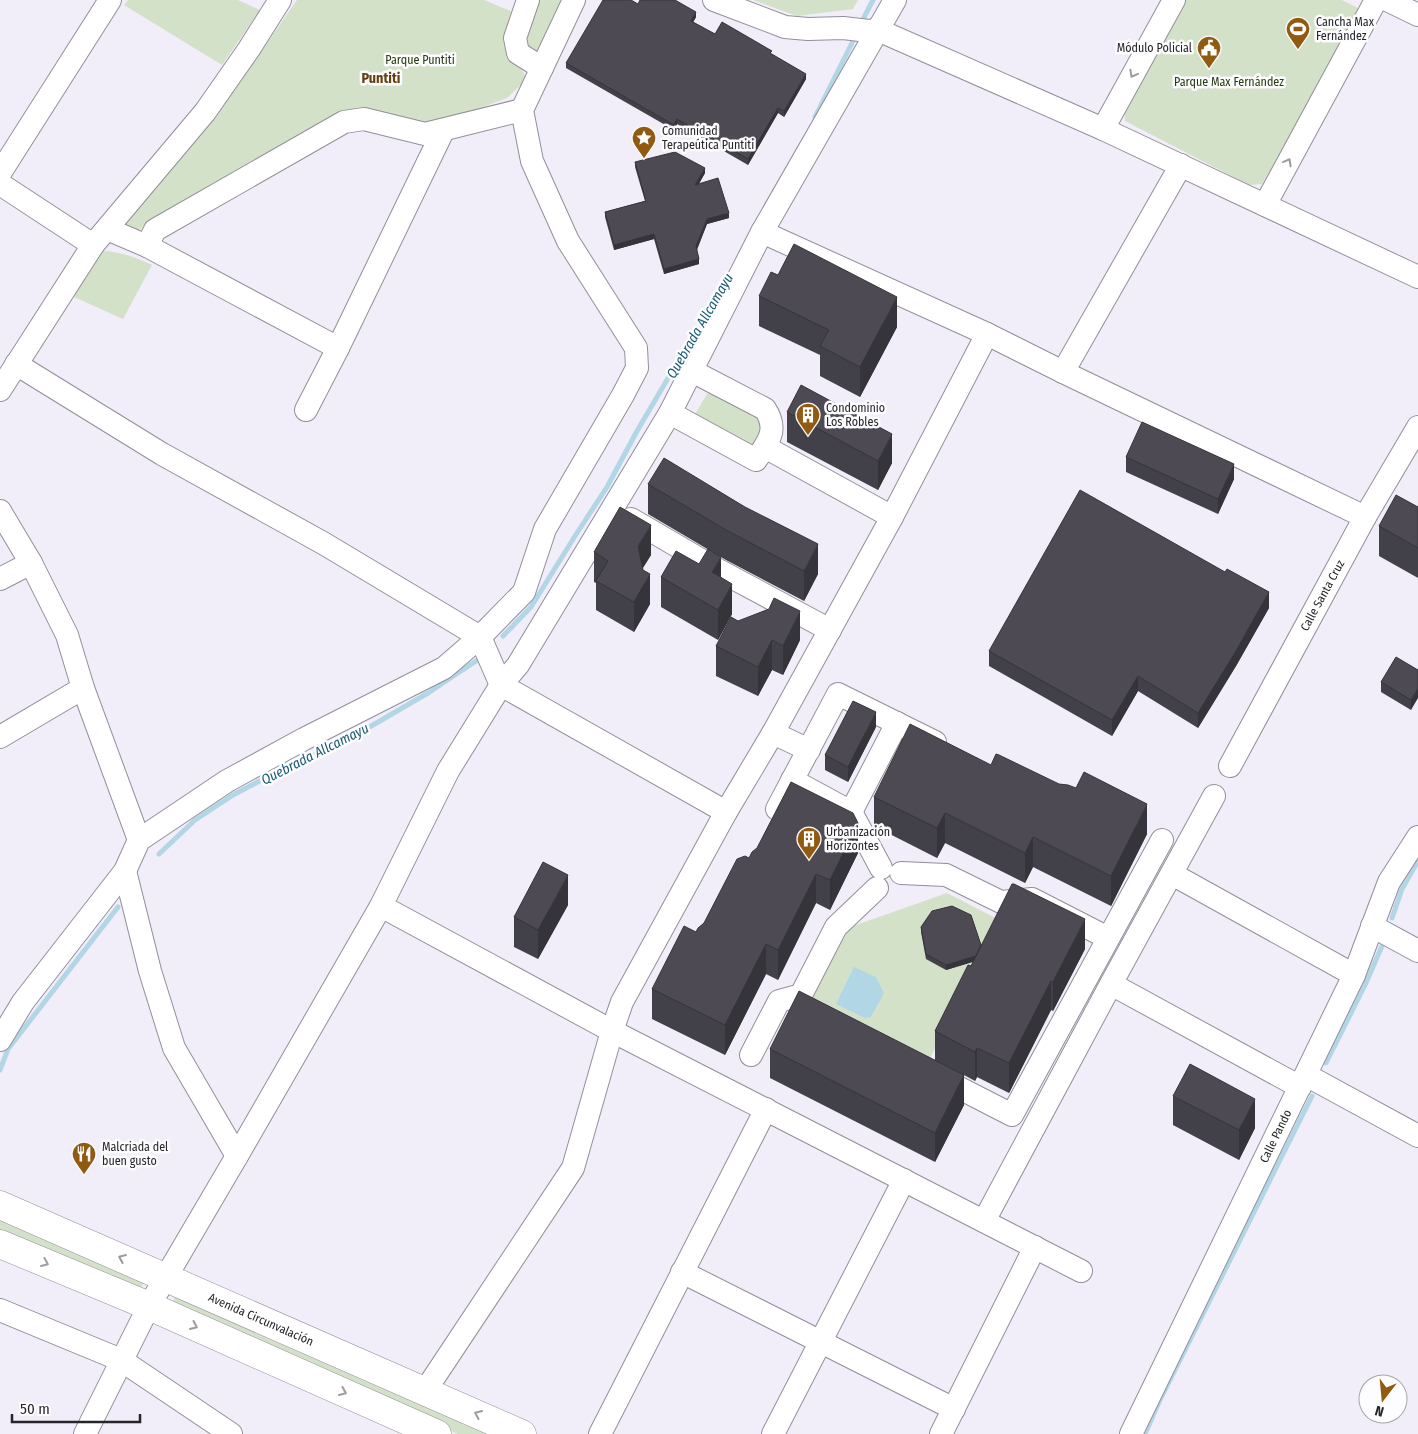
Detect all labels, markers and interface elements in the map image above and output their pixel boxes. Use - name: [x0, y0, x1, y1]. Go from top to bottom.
- place label: Cancha Max Fernández: [1316, 15, 1375, 43]
- sports icon: Cancha Max Fernández: [1285, 16, 1311, 50]
- public building icon: Módulo Policial: [1196, 35, 1222, 69]
- place label: Módulo Policial: [1117, 41, 1192, 55]
- park label: Parque Puntiti: [385, 53, 455, 67]
- one-way arrow: [1130, 68, 1140, 77]
- district label: Puntiti: [361, 70, 401, 87]
- park label: Parque Max Fernández: [1174, 75, 1284, 89]
- place label: Comunidad Terapeútica Puntiti: [662, 124, 754, 152]
- place icon: Comunidad Terapeútica Puntiti: [631, 125, 657, 159]
- one-way arrow: [1282, 159, 1292, 168]
- water label: Quebrada Allcamayu: [663, 270, 737, 382]
- place label: Condominio Los Robles: [826, 401, 885, 429]
- building icon: Condominio Los Robles: [795, 402, 821, 436]
- street label: Calle Santa Cruz: [1298, 557, 1347, 633]
- water label: Quebrada Allcamayu: [258, 720, 372, 788]
- place label: Urbanización Horizontes: [826, 825, 890, 853]
- building icon: Urbanización Horizontes: [796, 826, 822, 860]
- street label: Calle Pando: [1257, 1107, 1294, 1165]
- place label: Malcriada del buen gusto: [102, 1140, 168, 1168]
- restaurant icon: Malcriada del buen gusto: [71, 1141, 97, 1175]
- one-way arrow: [118, 1254, 127, 1265]
- one-way arrow: [40, 1256, 49, 1267]
- street label: Avenida Circunvalación: [206, 1290, 316, 1349]
- one-way arrow: [189, 1320, 198, 1331]
- north arrow: [1358, 1374, 1408, 1424]
- one-way arrow: [338, 1386, 347, 1397]
- scale bar: [12, 1392, 140, 1424]
- text: 50 m: [20, 1400, 50, 1418]
- text: N: [1373, 1402, 1386, 1420]
- one-way arrow: [474, 1410, 483, 1421]

